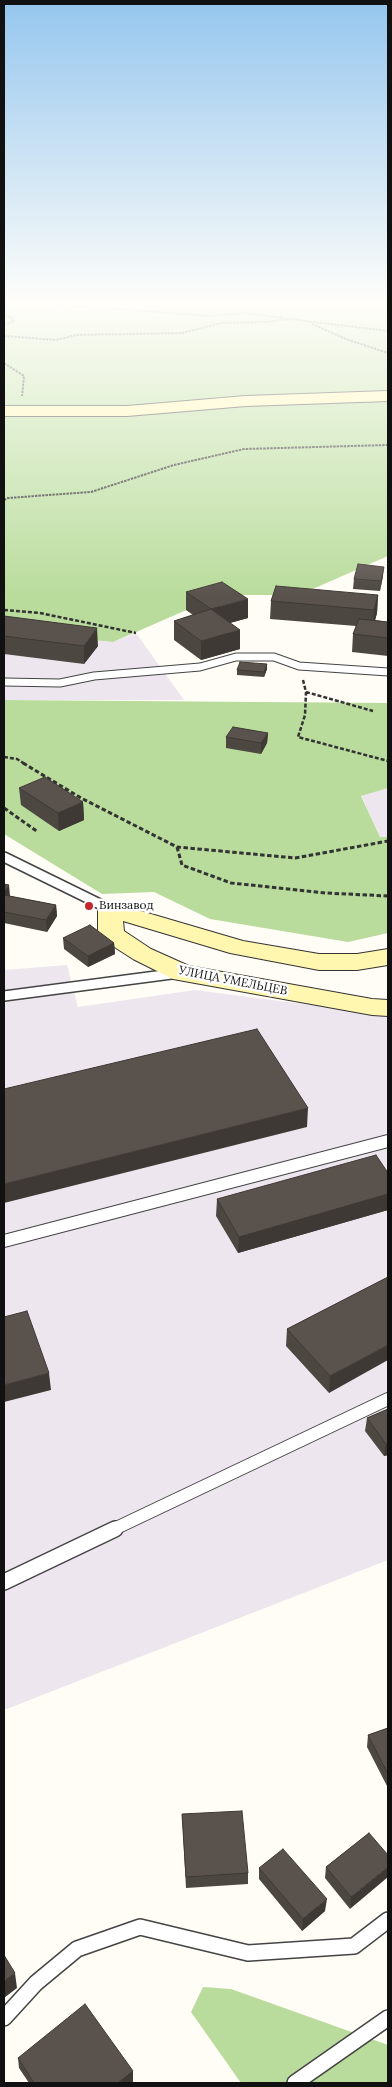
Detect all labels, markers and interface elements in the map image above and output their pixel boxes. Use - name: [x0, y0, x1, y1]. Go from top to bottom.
- place label: Винзавод: [99, 899, 154, 913]
- marker: Винзавод: [83, 900, 95, 912]
- street label: УЛИЦА УМЕЛЬЦЕВ: [177, 963, 289, 999]

